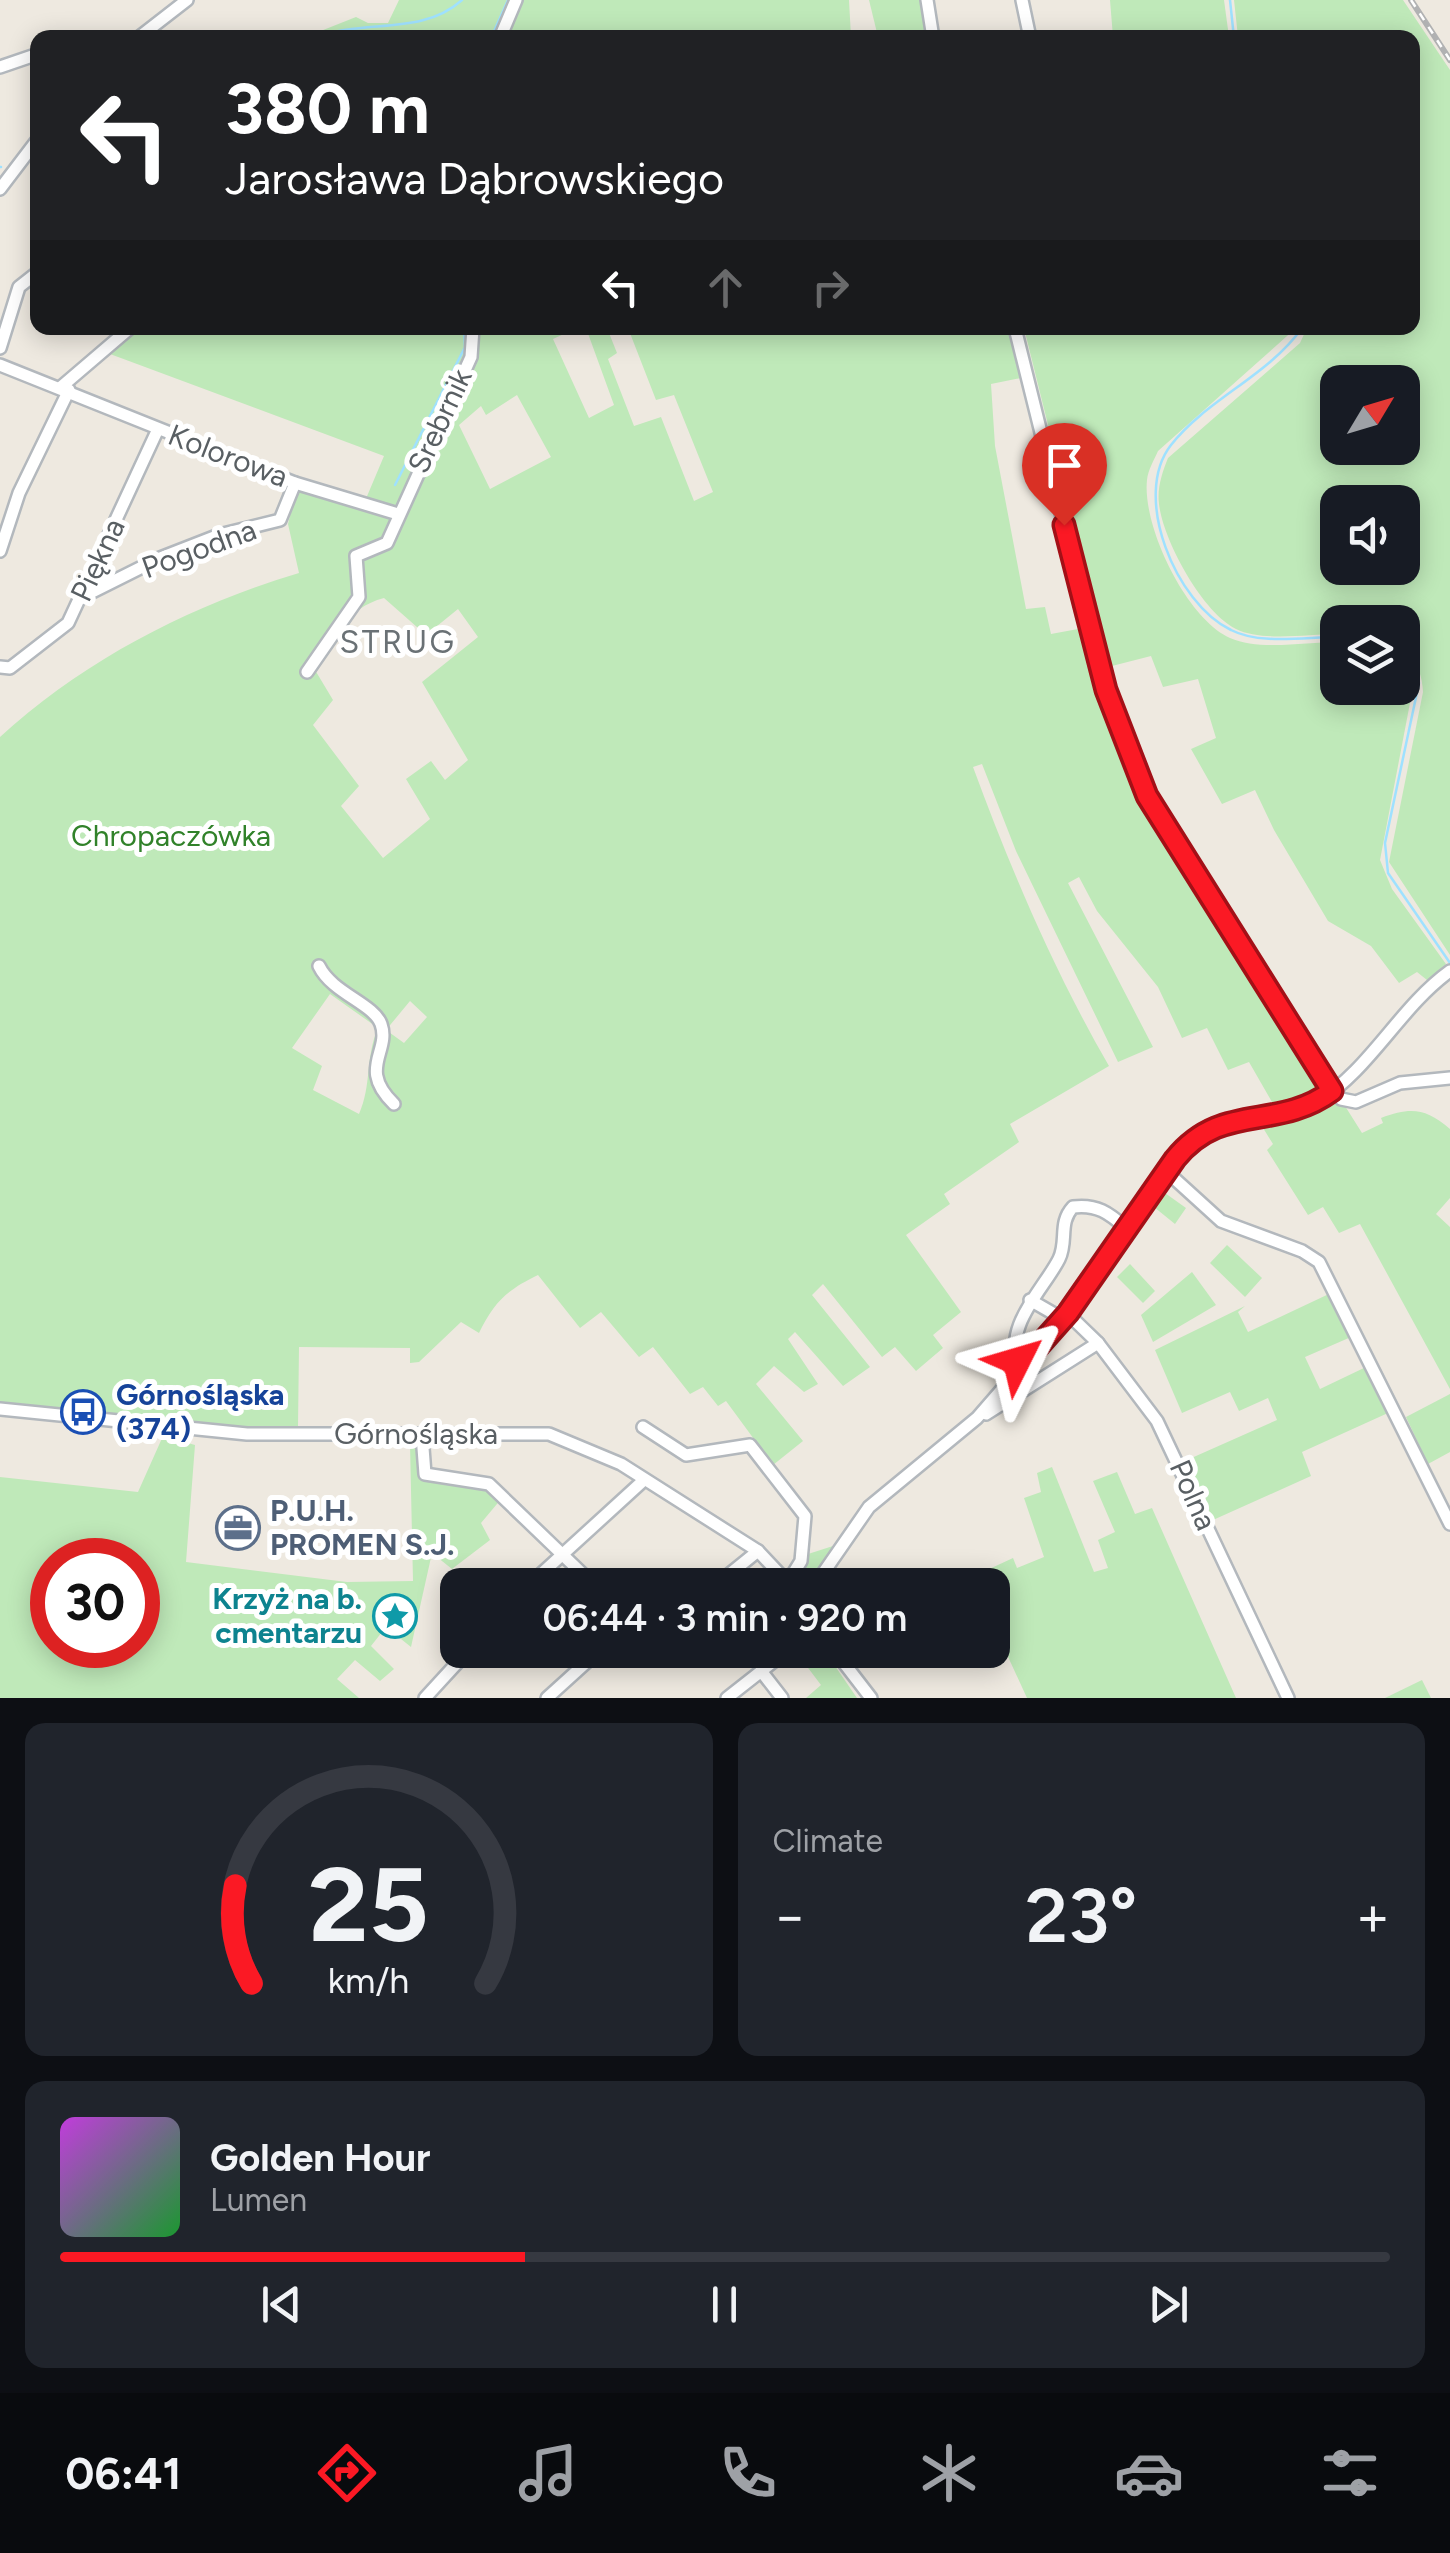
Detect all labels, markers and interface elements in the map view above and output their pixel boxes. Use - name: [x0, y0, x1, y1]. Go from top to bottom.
- text: 380 m: [225, 66, 430, 151]
- icon: left: [60, 70, 190, 200]
- text: Jarosława Dąbrowskiego: [225, 151, 724, 205]
- icon: left: [593, 260, 648, 315]
- icon: ahead: [698, 260, 753, 315]
- icon: right: [803, 260, 858, 315]
- street label: Srebrnik: [399, 362, 480, 479]
- north arrow: [1320, 365, 1420, 465]
- map controls: [1320, 365, 1420, 705]
- street label: Kolorowa: [163, 416, 293, 495]
- pin: [1022, 423, 1107, 526]
- icon: arrive: [1037, 438, 1092, 493]
- button: sound: [1320, 485, 1420, 585]
- street label: Pogodna: [137, 511, 261, 586]
- street label: Piękna: [62, 512, 133, 607]
- button: layers: [1320, 605, 1420, 705]
- district label: STRUG: [340, 623, 456, 661]
- park label: Chropaczówka: [71, 817, 271, 854]
- position arrow: [965, 1309, 1069, 1413]
- place label: Górnośląska (374): [116, 1376, 285, 1447]
- bus stop icon: Górnośląska (374): [60, 1389, 106, 1435]
- street label: Górnośląska: [334, 1415, 498, 1452]
- street label: Polna: [1162, 1454, 1225, 1536]
- place label: P.U.H. PROMEN S.J.: [270, 1492, 454, 1563]
- office icon: P.U.H. PROMEN S.J.: [215, 1505, 261, 1551]
- speed limit sign: 30: [30, 1538, 160, 1668]
- place label: Krzyż na b. cmentarzu: [212, 1580, 362, 1651]
- place icon: Krzyż na b. cmentarzu: [372, 1593, 418, 1639]
- text: 06:44 · 3 min · 920 m: [543, 1595, 907, 1641]
- text: Climate: [773, 1822, 883, 1860]
- text: 25: [308, 1842, 429, 1967]
- text: 23°: [1025, 1871, 1137, 1961]
- text: −: [773, 1883, 807, 1949]
- text: +: [1356, 1883, 1390, 1949]
- text: km/h: [328, 1959, 410, 2002]
- text: Golden Hour: [210, 2135, 431, 2181]
- text: Lumen: [210, 2181, 307, 2219]
- icon: previous: [254, 2277, 309, 2332]
- icon: pause: [697, 2277, 752, 2332]
- icon: next: [1141, 2277, 1196, 2332]
- icon: directions: [312, 2438, 382, 2508]
- icon: music: [513, 2438, 583, 2508]
- icon: phone: [713, 2438, 783, 2508]
- icon: climate: [914, 2438, 984, 2508]
- icon: car: [1114, 2438, 1184, 2508]
- icon: filters: [1315, 2438, 1385, 2508]
- text: 06:41: [65, 2446, 182, 2500]

